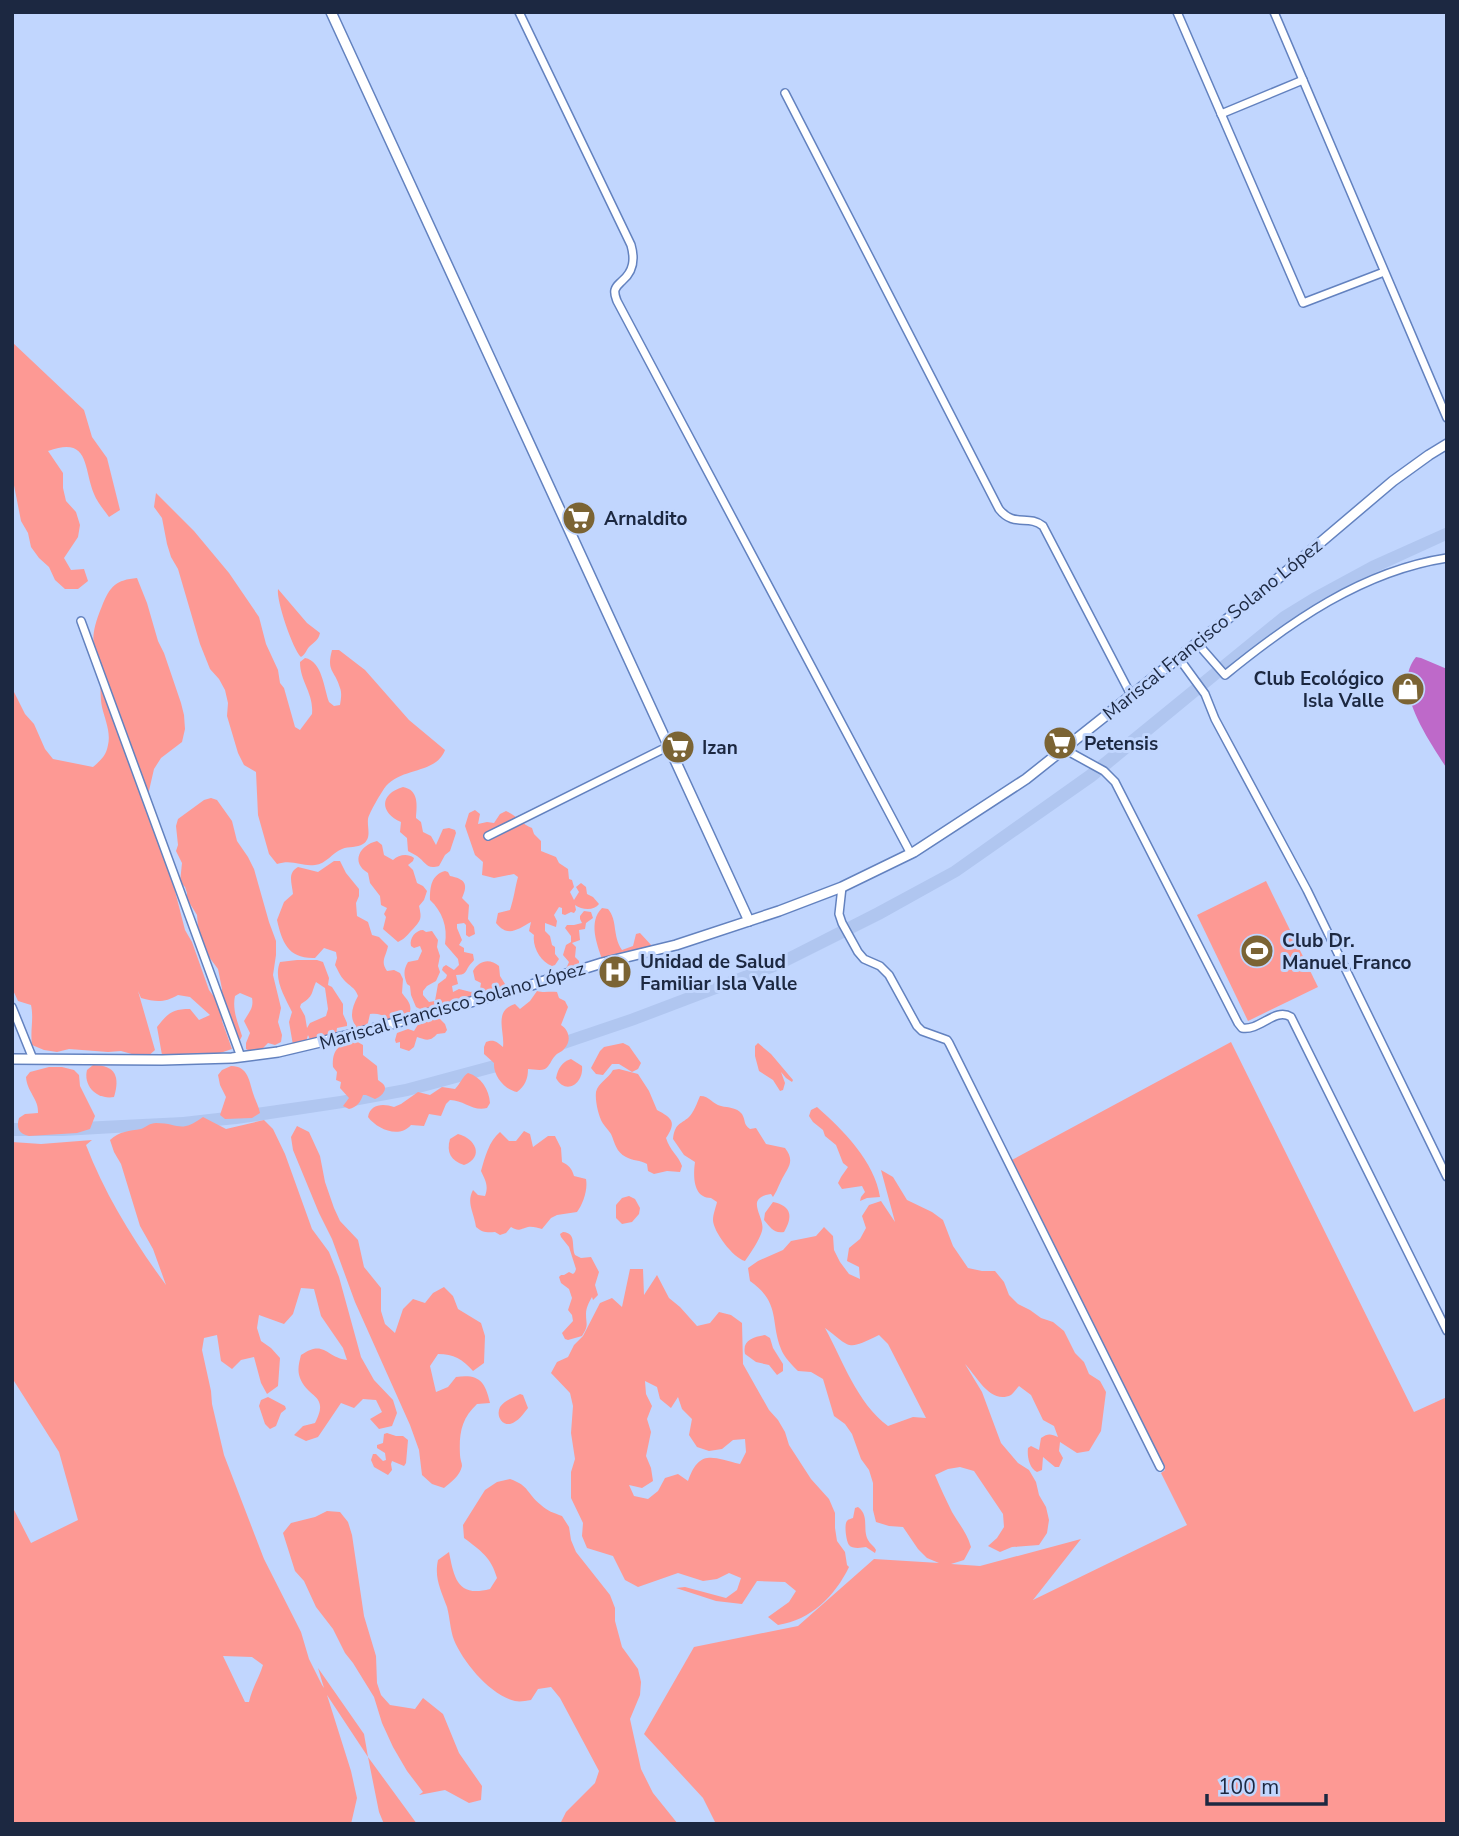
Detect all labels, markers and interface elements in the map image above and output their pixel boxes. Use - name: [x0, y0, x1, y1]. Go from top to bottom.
- supermarket icon: Arnaldito: [560, 499, 598, 537]
- place label: Arnaldito: [604, 506, 688, 532]
- street label: Mariscal Francisco Solano López: [1098, 533, 1328, 726]
- place label: Club Ecológico Isla Valle: [1254, 666, 1384, 714]
- shop icon: Club Ecológico Isla Valle: [1389, 670, 1427, 708]
- supermarket icon: Petensis: [1041, 724, 1079, 762]
- supermarket icon: Izan: [659, 728, 697, 766]
- place label: Petensis: [1084, 731, 1158, 757]
- place label: Izan: [702, 735, 738, 761]
- place label: Club Dr. Manuel Franco: [1282, 928, 1412, 976]
- sports icon: Club Dr. Manuel Franco: [1238, 932, 1276, 970]
- place label: Unidad de Salud Familiar Isla Valle: [640, 949, 797, 997]
- hospital icon: Unidad de Salud Familiar Isla Valle: [596, 953, 634, 991]
- street label: Mariscal Francisco Solano López: [316, 956, 588, 1056]
- scale bar: [1207, 1762, 1326, 1806]
- text: 100 m: [1218, 1773, 1279, 1801]

